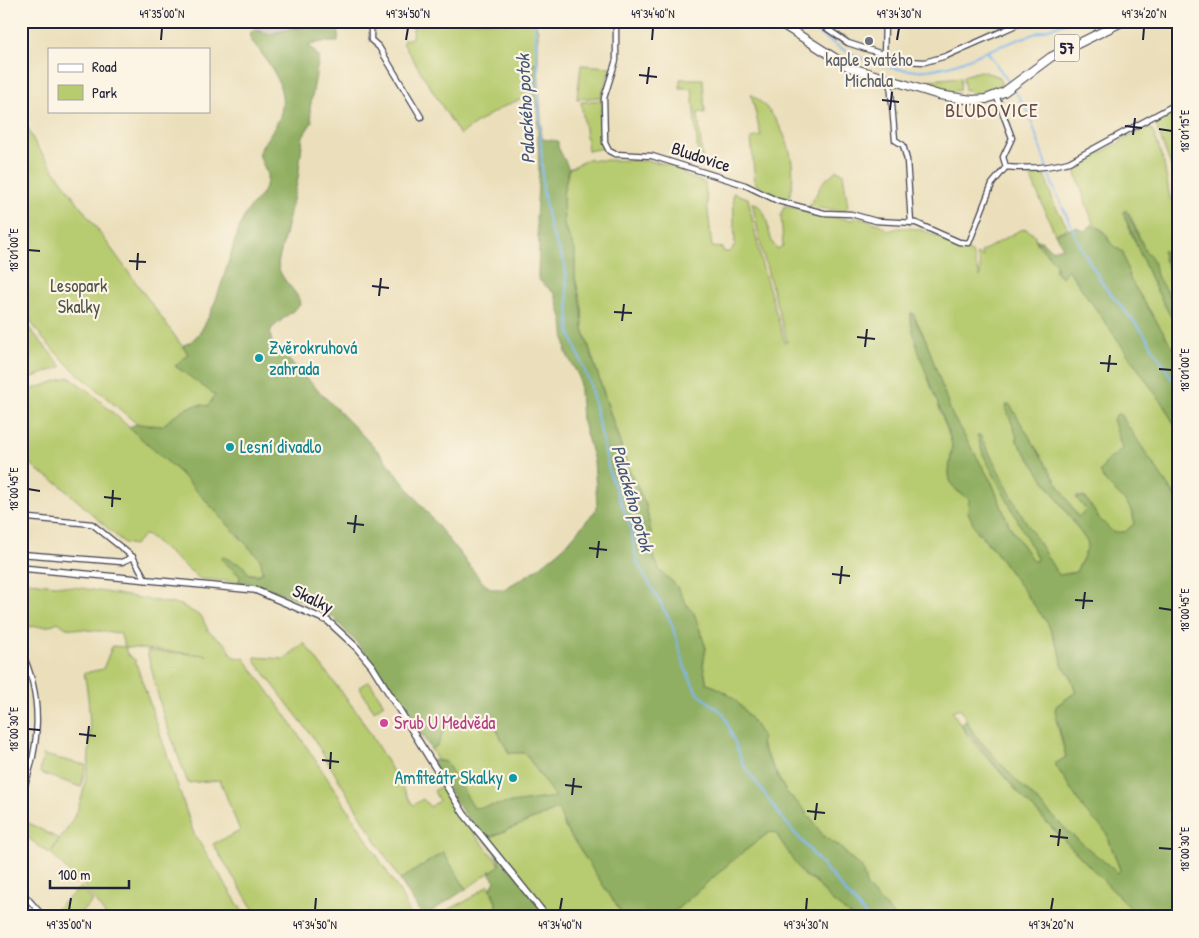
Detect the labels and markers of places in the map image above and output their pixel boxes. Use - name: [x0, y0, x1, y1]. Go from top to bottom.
- marker: kaple svatého Michala: [863, 35, 875, 47]
- place label: kaple svatého Michala: [825, 47, 913, 93]
- place label: Zvěrokruhová zahrada: [269, 335, 357, 381]
- marker: Zvěrokruhová zahrada: [253, 352, 265, 364]
- place label: Lesní divadlo: [240, 434, 321, 459]
- marker: Lesní divadlo: [224, 441, 236, 453]
- place label: Srub U Medvěda: [394, 710, 495, 735]
- marker: Srub U Medvěda: [378, 717, 390, 729]
- place label: Amfiteátr Skalky: [394, 765, 503, 790]
- marker: Amfiteátr Skalky: [507, 772, 519, 784]

